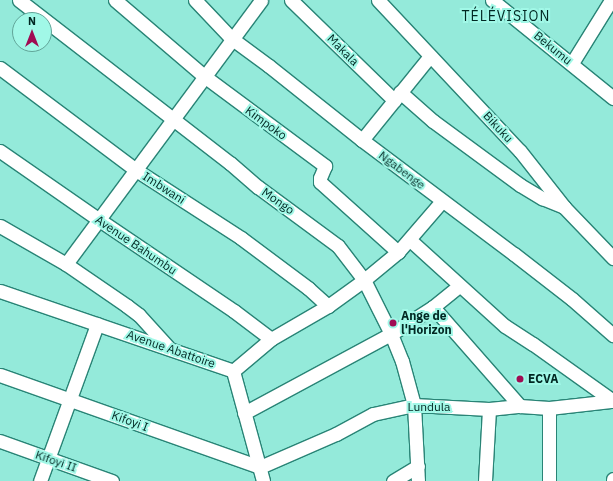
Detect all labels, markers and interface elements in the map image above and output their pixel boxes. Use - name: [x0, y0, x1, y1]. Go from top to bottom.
- district label: TÉLÉVISION: [462, 8, 550, 24]
- north arrow: [12, 12, 52, 52]
- text: N: [28, 14, 36, 28]
- street label: Bekumu: [531, 28, 575, 68]
- street label: Makala: [324, 31, 362, 69]
- street label: Kimpoko: [243, 103, 289, 143]
- street label: Bikuku: [480, 109, 516, 145]
- street label: Ngabenge: [376, 148, 428, 192]
- street label: Imbwani: [140, 169, 188, 207]
- street label: Mongo: [259, 185, 297, 217]
- street label: Avenue Bahumbu: [93, 212, 179, 278]
- place label: Ange de l'Horizon: [401, 309, 452, 337]
- marker: Ange de l'Horizon: [388, 318, 398, 328]
- street label: Avenue Abattoire: [125, 327, 217, 371]
- place label: ECVA: [528, 372, 558, 386]
- marker: ECVA: [515, 374, 525, 384]
- street label: Lundula: [408, 400, 450, 414]
- street label: Kifoyi I: [110, 408, 150, 434]
- street label: Kifoyi II: [34, 447, 78, 475]

